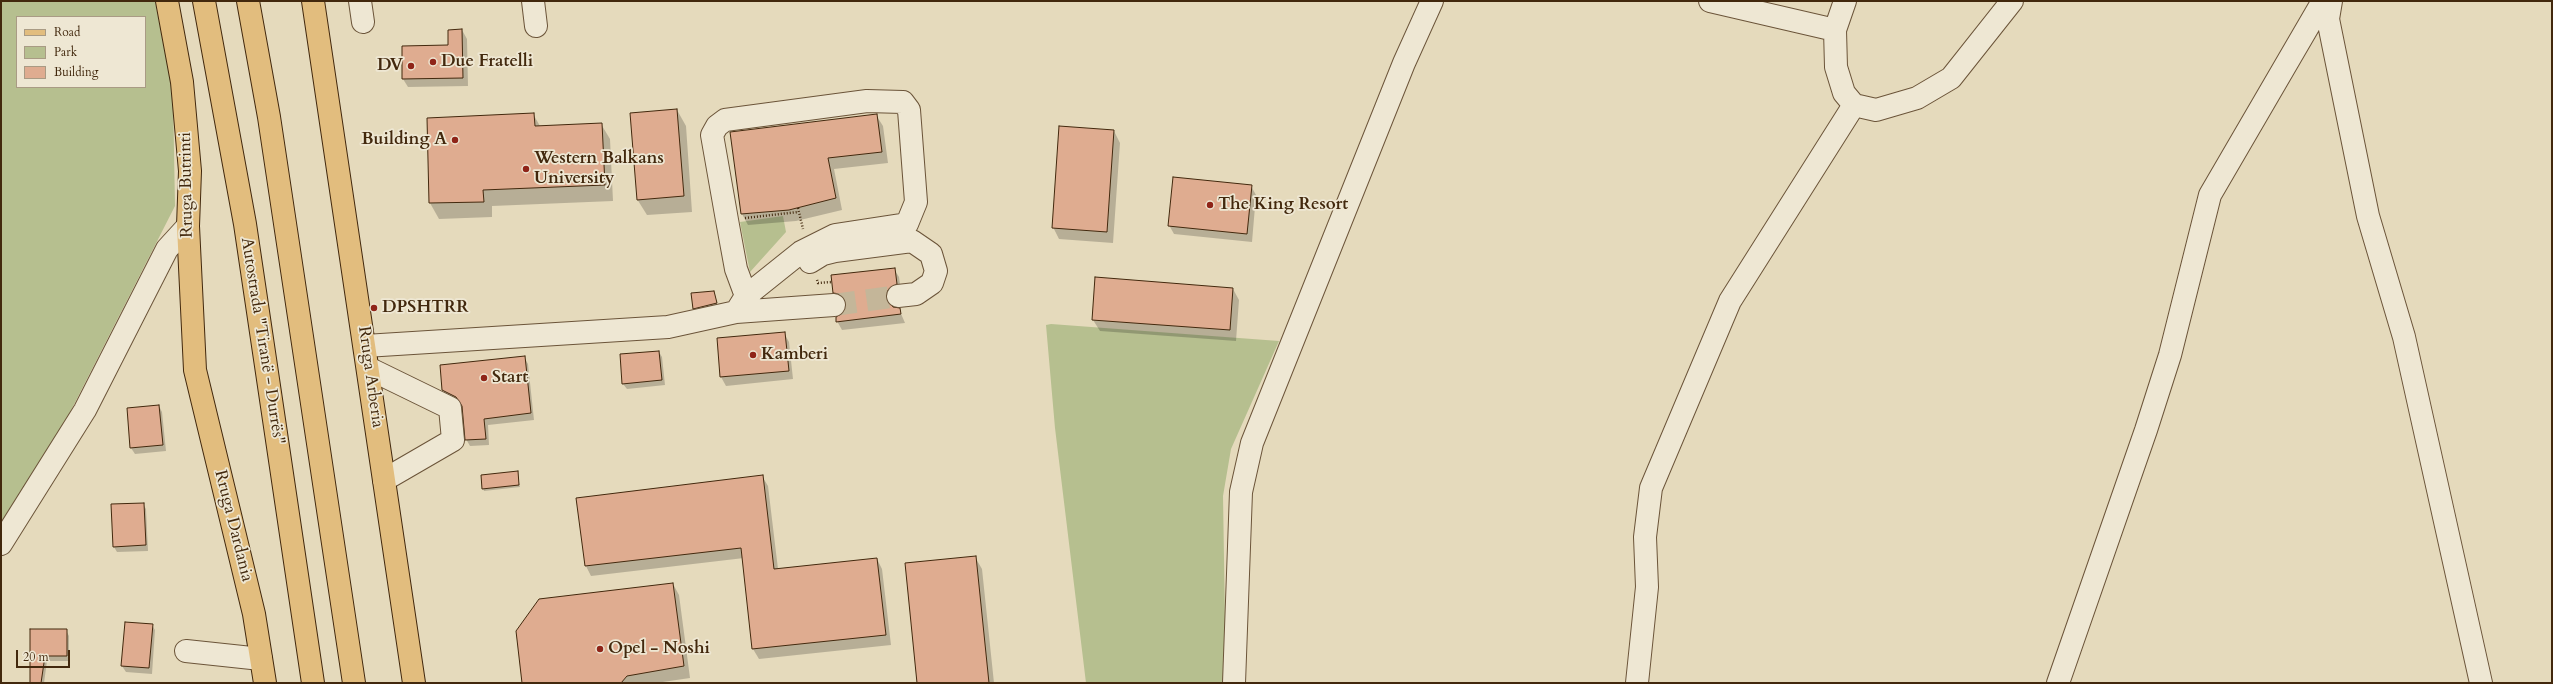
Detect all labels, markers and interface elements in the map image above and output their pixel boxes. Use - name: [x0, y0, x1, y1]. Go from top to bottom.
- legend: [16, 16, 146, 88]
- text: Road: [54, 24, 80, 40]
- text: Park: [54, 44, 77, 60]
- place label: Due Fratelli: [441, 52, 533, 72]
- place label: DV: [377, 56, 403, 76]
- marker: Due Fratelli: [428, 57, 438, 67]
- marker: DV: [406, 61, 416, 71]
- text: Building: [54, 64, 98, 80]
- place label: Building A: [361, 130, 447, 150]
- street label: Rruga Butrinti: [176, 132, 198, 238]
- marker: Building A: [450, 135, 460, 145]
- place label: Western Balkans University: [534, 149, 664, 189]
- marker: Western Balkans University: [521, 164, 531, 174]
- place label: The King Resort: [1218, 195, 1348, 215]
- marker: The King Resort: [1205, 200, 1215, 210]
- street label: Autostrada "Tiranë - Durrës": [236, 236, 288, 446]
- place label: DPSHTRR: [382, 298, 469, 318]
- marker: DPSHTRR: [369, 303, 379, 313]
- street label: Rruga Arberia: [353, 325, 387, 429]
- place label: Kamberi: [761, 345, 828, 365]
- marker: Kamberi: [748, 350, 758, 360]
- place label: Start: [492, 368, 528, 388]
- marker: Start: [479, 373, 489, 383]
- street label: Rruga Dardania: [209, 468, 257, 584]
- place label: Opel - Noshi: [608, 639, 710, 659]
- scale bar: [18, 642, 72, 668]
- marker: Opel - Noshi: [595, 644, 605, 654]
- text: 20 m: [23, 649, 49, 665]

